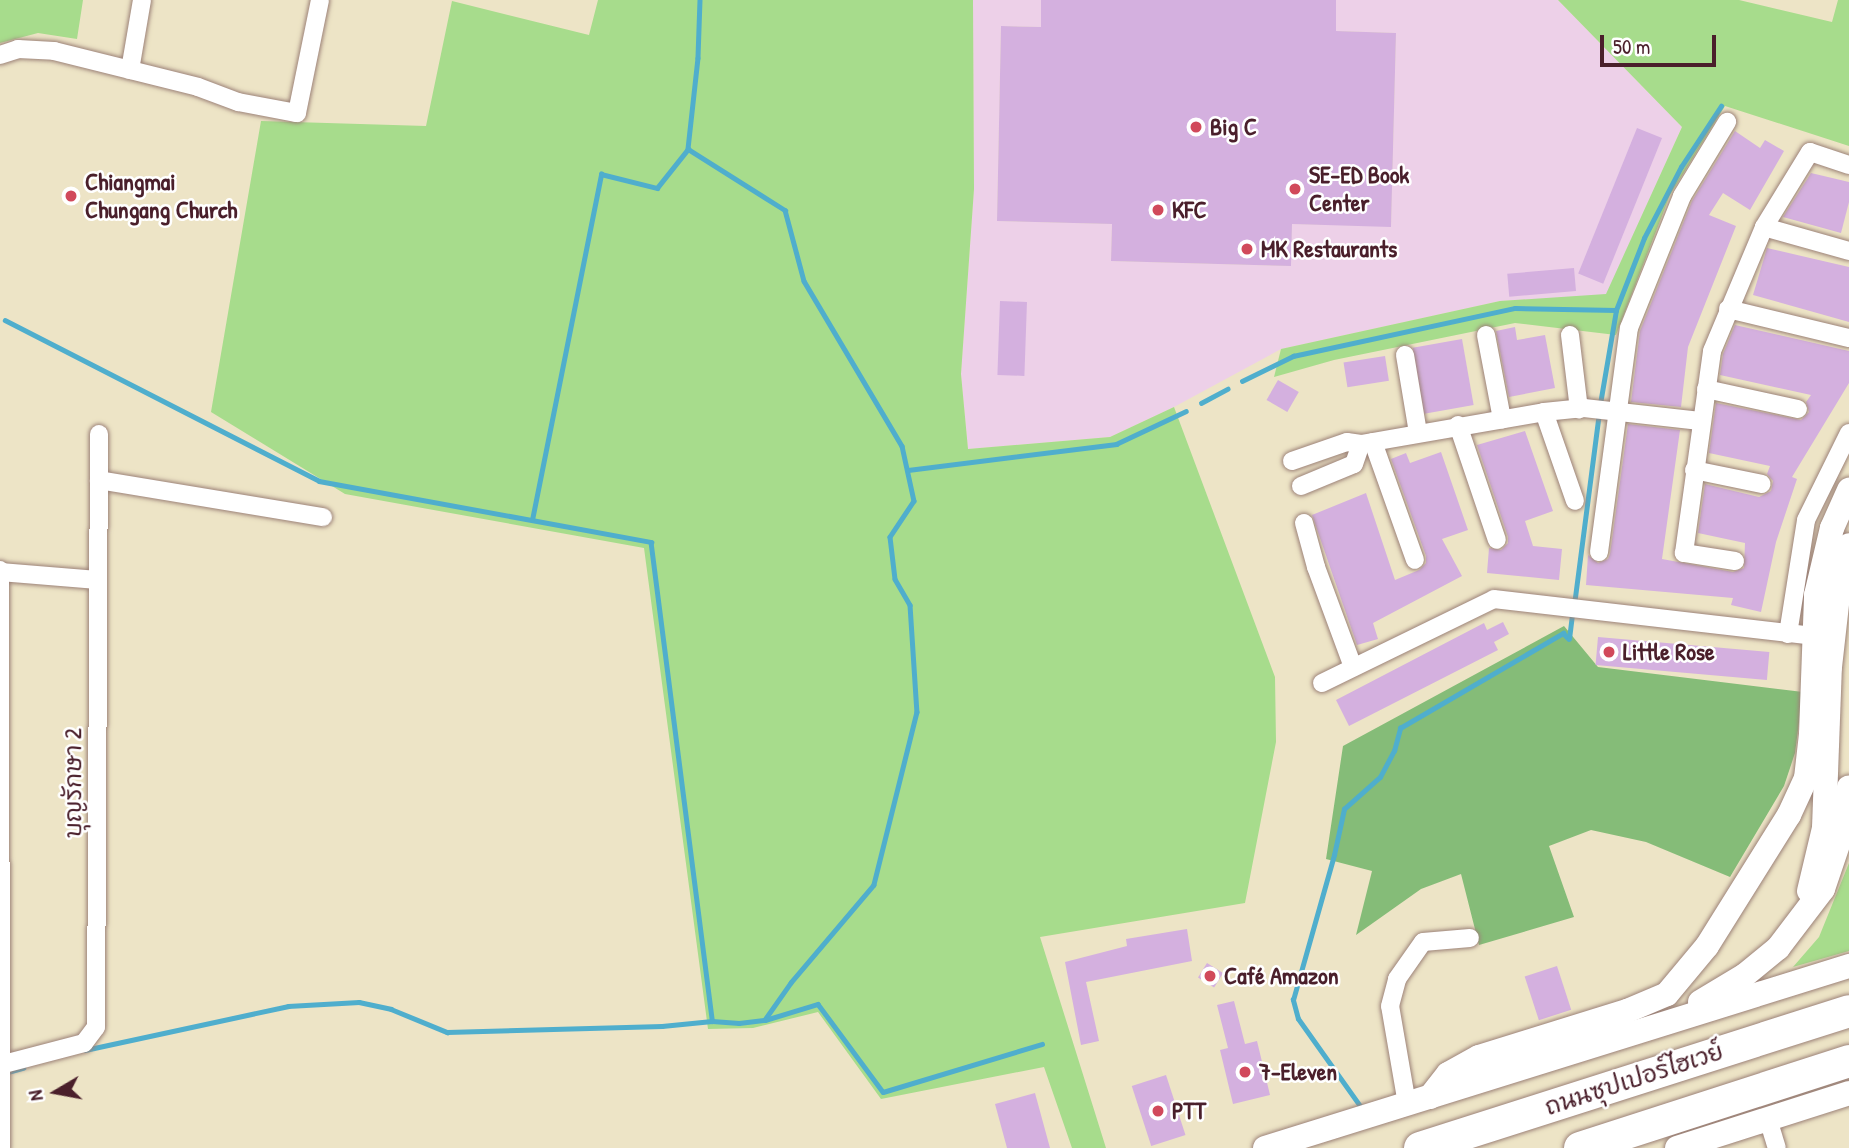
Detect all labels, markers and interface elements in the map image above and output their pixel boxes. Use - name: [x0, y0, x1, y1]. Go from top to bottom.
- scale bar: [1604, 21, 1720, 65]
- text: 50 m: [1613, 32, 1650, 61]
- place label: Big C: [1210, 113, 1257, 141]
- marker: Big C: [1188, 119, 1204, 135]
- place label: SE-ED Book Center: [1309, 161, 1409, 217]
- place label: Chiangmai Chungang Church: [85, 168, 237, 224]
- marker: SE-ED Book Center: [1287, 181, 1303, 197]
- marker: Chiangmai Chungang Church: [63, 188, 79, 204]
- place label: KFC: [1172, 196, 1207, 224]
- marker: KFC: [1150, 202, 1166, 218]
- place label: MK Restaurants: [1261, 235, 1397, 263]
- marker: MK Restaurants: [1239, 241, 1255, 257]
- place label: Little Rose: [1623, 638, 1715, 666]
- marker: Little Rose: [1601, 644, 1617, 660]
- street label: บุญรักษา 2: [59, 728, 87, 838]
- place label: Café Amazon: [1224, 962, 1338, 990]
- marker: Café Amazon: [1202, 968, 1218, 984]
- street label: ถนนซุปเปอร์ไฮเวย์: [1541, 1037, 1727, 1121]
- north arrow: [21, 1057, 91, 1127]
- place label: 7-Eleven: [1259, 1058, 1337, 1086]
- marker: 7-Eleven: [1237, 1064, 1253, 1080]
- text: N: [22, 1088, 49, 1103]
- place label: PTT: [1172, 1097, 1206, 1125]
- marker: PTT: [1150, 1103, 1166, 1119]

